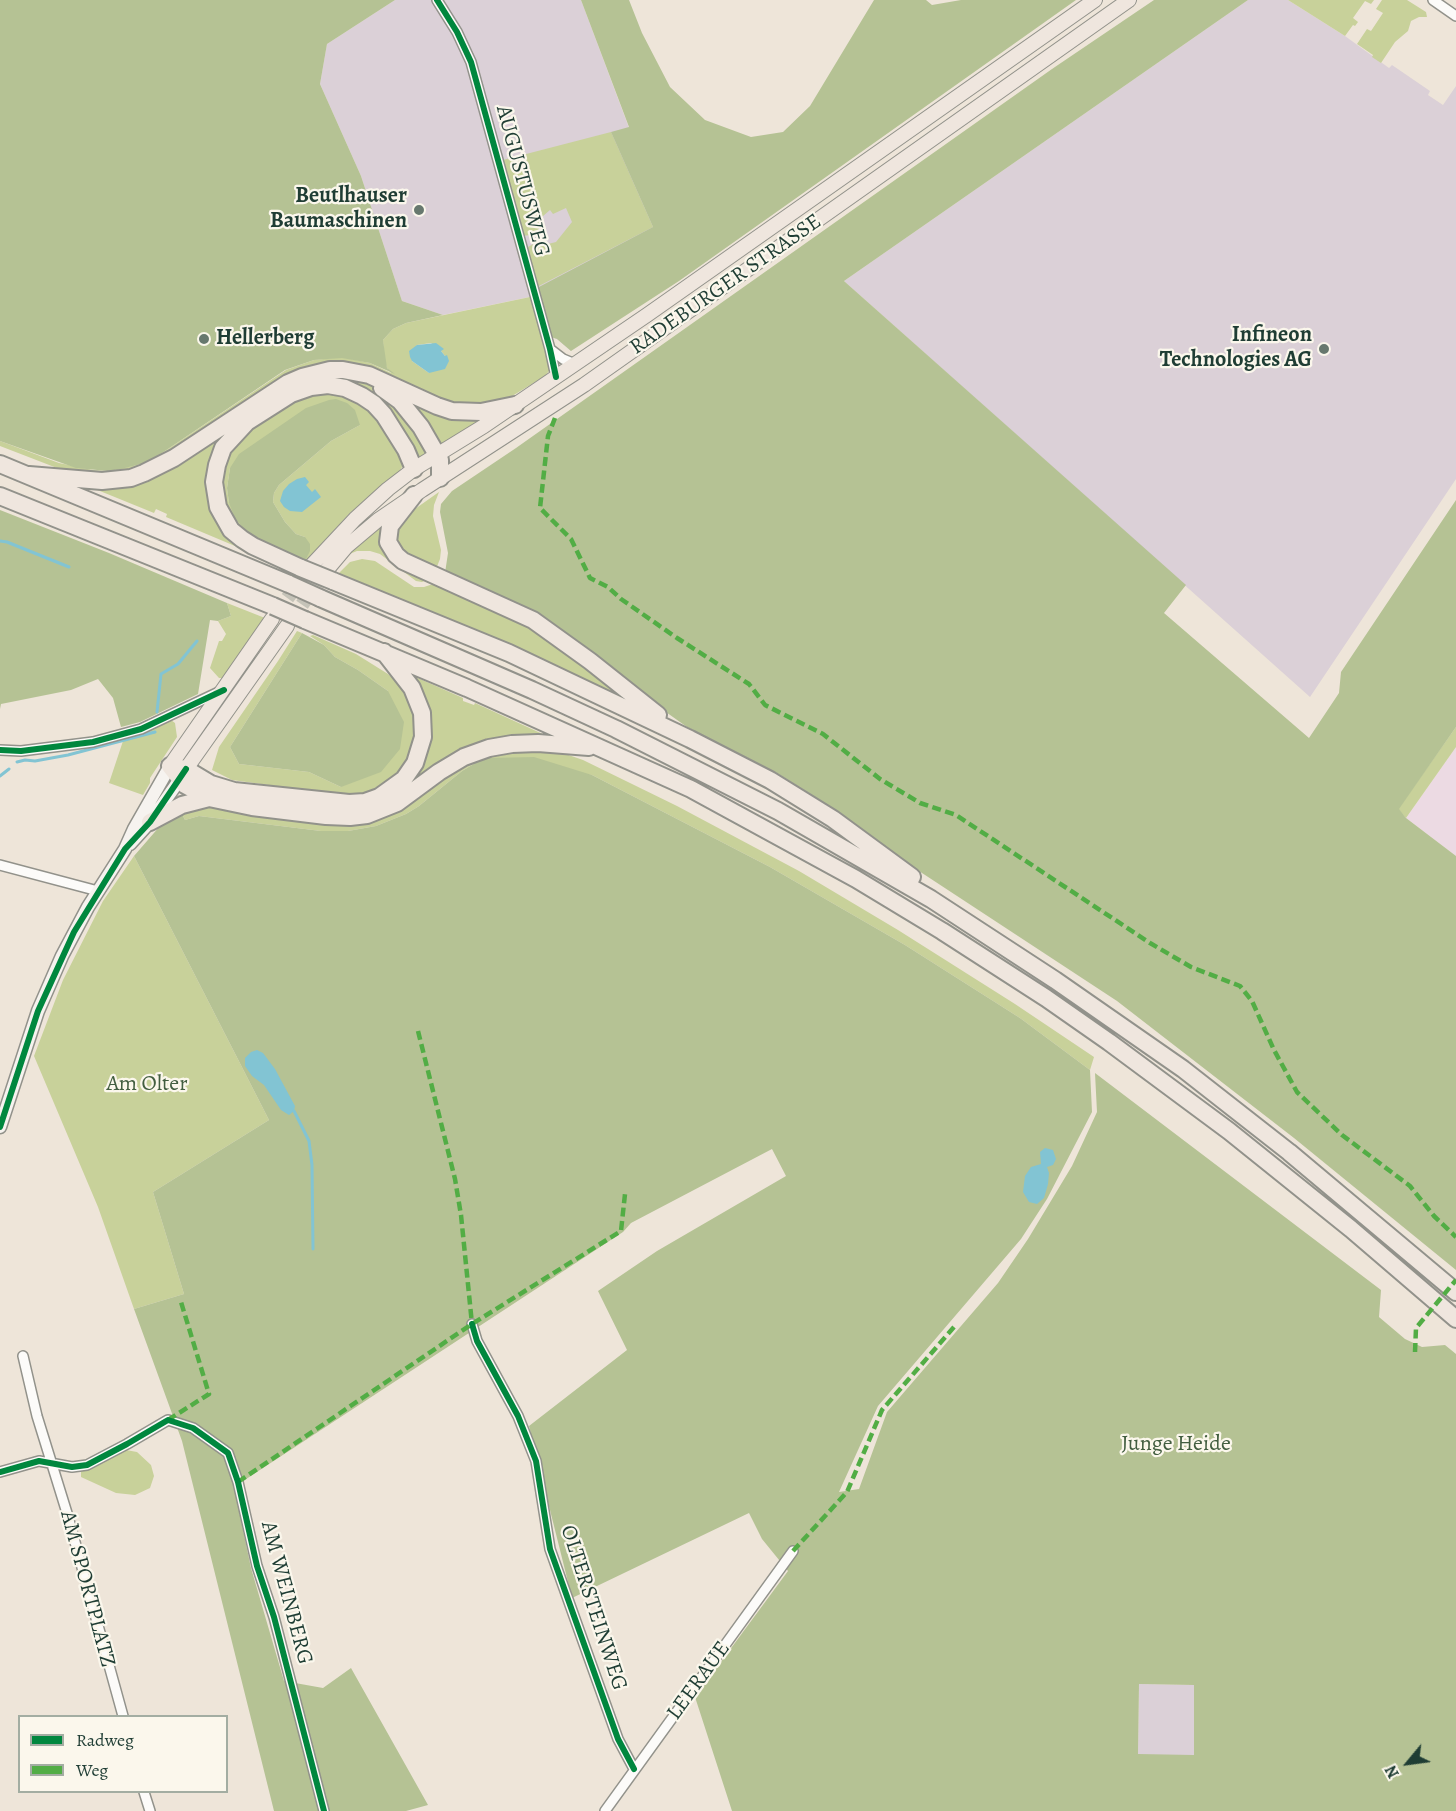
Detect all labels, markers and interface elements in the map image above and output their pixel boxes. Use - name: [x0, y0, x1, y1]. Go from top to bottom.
- street label: AUGUSTUSWEG: [489, 103, 555, 259]
- place label: Beutlhauser Baumaschinen: [270, 184, 407, 236]
- marker: Beutlhauser Baumaschinen: [412, 203, 426, 217]
- street label: RADEBURGER STRASSE: [625, 209, 827, 361]
- place label: Infineon Technologies AG: [1160, 323, 1312, 374]
- place label: Hellerberg: [216, 326, 314, 352]
- marker: Hellerberg: [197, 332, 211, 346]
- marker: Infineon Technologies AG: [1317, 342, 1331, 356]
- park label: Am Olter: [106, 1072, 188, 1098]
- park label: Junge Heide: [1121, 1432, 1231, 1458]
- street label: AM SPORTPLATZ: [53, 1508, 121, 1670]
- street label: AM WEINBERG: [254, 1519, 318, 1667]
- street label: OLTERSTEINWEG: [554, 1522, 632, 1694]
- street label: LEERAUE: [662, 1637, 736, 1725]
- legend: [18, 1715, 228, 1793]
- text: Radweg: [76, 1728, 134, 1752]
- north arrow: [1378, 1733, 1438, 1793]
- text: Weg: [76, 1758, 108, 1782]
- text: N: [1380, 1761, 1405, 1782]

